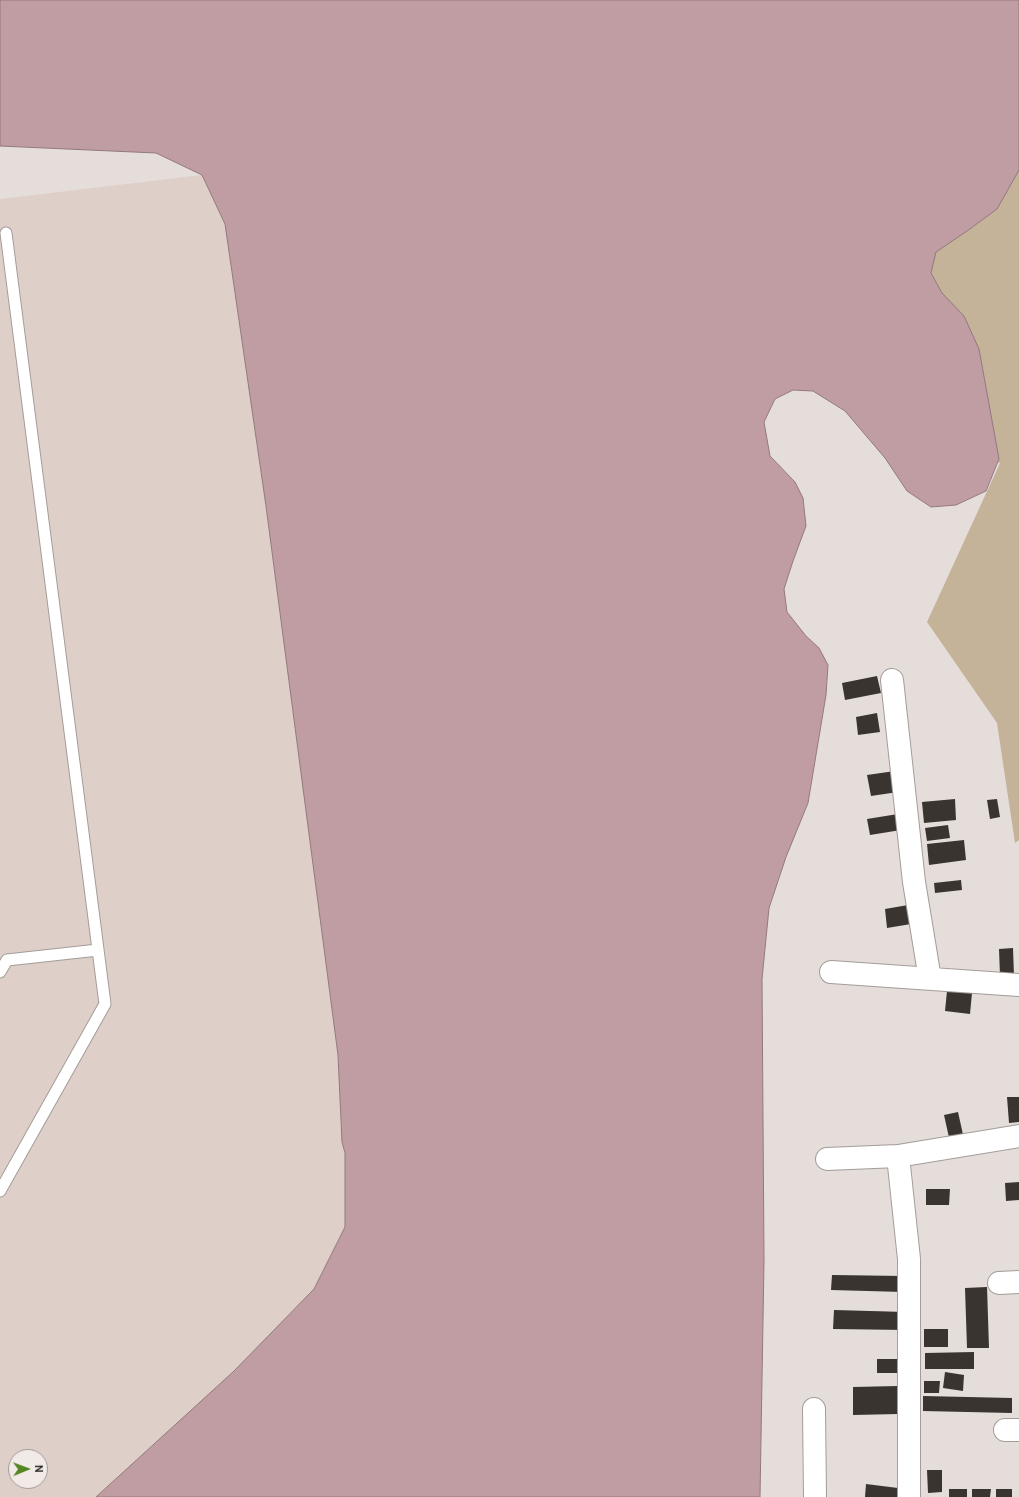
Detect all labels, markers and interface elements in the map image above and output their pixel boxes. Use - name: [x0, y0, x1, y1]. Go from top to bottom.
- north arrow: [8, 1449, 48, 1489]
- text: N: [32, 1465, 46, 1473]

